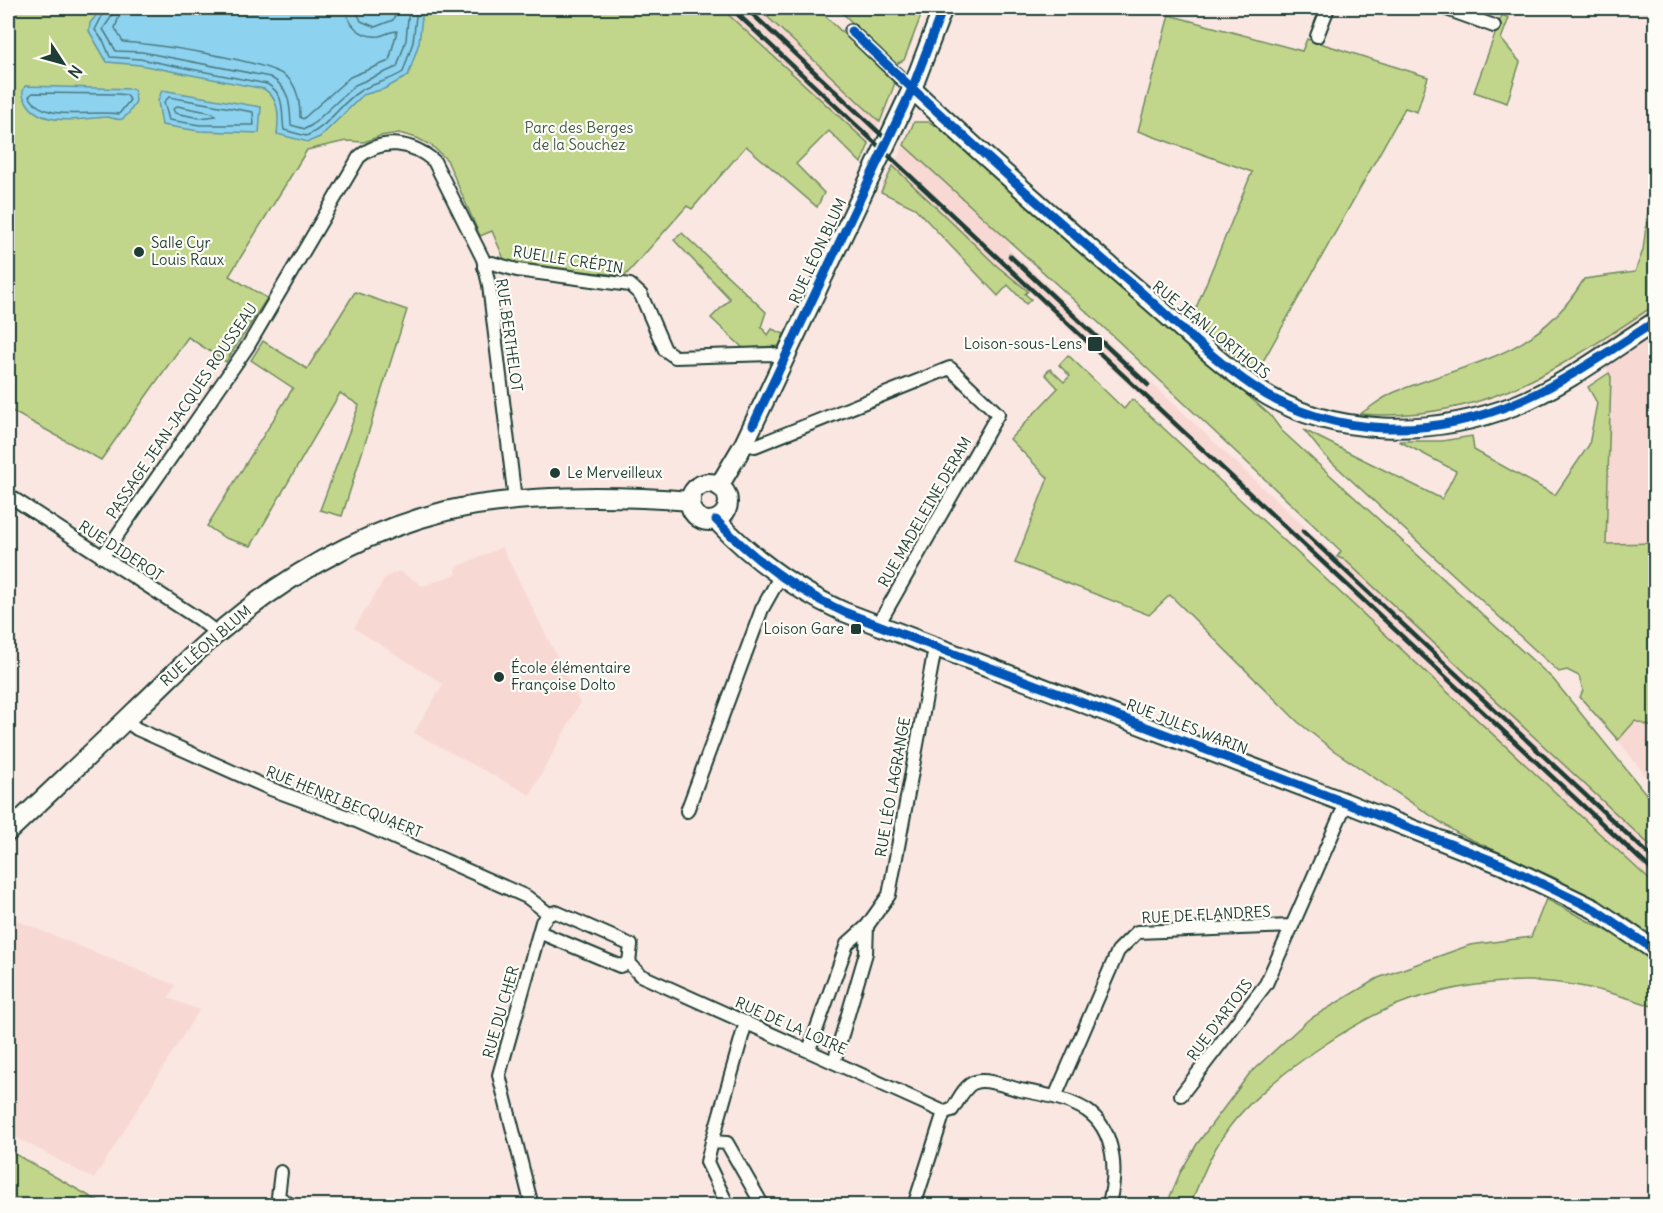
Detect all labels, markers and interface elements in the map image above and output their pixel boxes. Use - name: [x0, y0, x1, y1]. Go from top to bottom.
- north arrow: [33, 33, 93, 93]
- text: N: [64, 61, 86, 82]
- park label: Parc des Berges de la Souchez: [525, 118, 634, 154]
- street label: RUE LÉON BLUM: [785, 195, 850, 307]
- place label: Salle Cyr Louis Raux: [151, 233, 225, 269]
- street label: RUELLE CRÉPIN: [512, 241, 625, 278]
- marker: Salle Cyr Louis Raux: [132, 245, 146, 259]
- street label: RUE JEAN LORTHOIS: [1149, 276, 1274, 383]
- street label: RUE BERTHELOT: [492, 277, 527, 393]
- street label: PASSAGE JEAN-JACQUES ROUSSEAU: [102, 299, 261, 522]
- place label: Loison-sous-Lens: [964, 334, 1082, 353]
- marker: Loison-sous-Lens: [1086, 335, 1104, 353]
- street label: RUE MADELEINE DERAM: [874, 433, 975, 590]
- place label: Le Merveilleux: [567, 463, 663, 482]
- marker: Le Merveilleux: [548, 466, 562, 480]
- street label: RUE DIDEROT: [75, 516, 167, 585]
- street label: RUE LÉON BLUM: [156, 601, 255, 690]
- place label: Loison Gare: [764, 619, 844, 638]
- marker: Loison Gare: [849, 622, 863, 636]
- place label: École élémentaire Françoise Dolto: [511, 658, 631, 694]
- marker: École élémentaire Françoise Dolto: [492, 670, 506, 684]
- street label: RUE JULES WARIN: [1124, 695, 1251, 758]
- street label: RUE LÉO LAGRANGE: [871, 715, 914, 858]
- street label: RUE HENRI BECQUAERT: [263, 761, 425, 842]
- street label: RUE DE FLANDRES: [1141, 902, 1271, 927]
- street label: RUE DU CHER: [478, 963, 523, 1060]
- street label: RUE D'ARTOIS: [1183, 975, 1257, 1064]
- street label: RUE DE LA LOIRE: [732, 992, 850, 1059]

